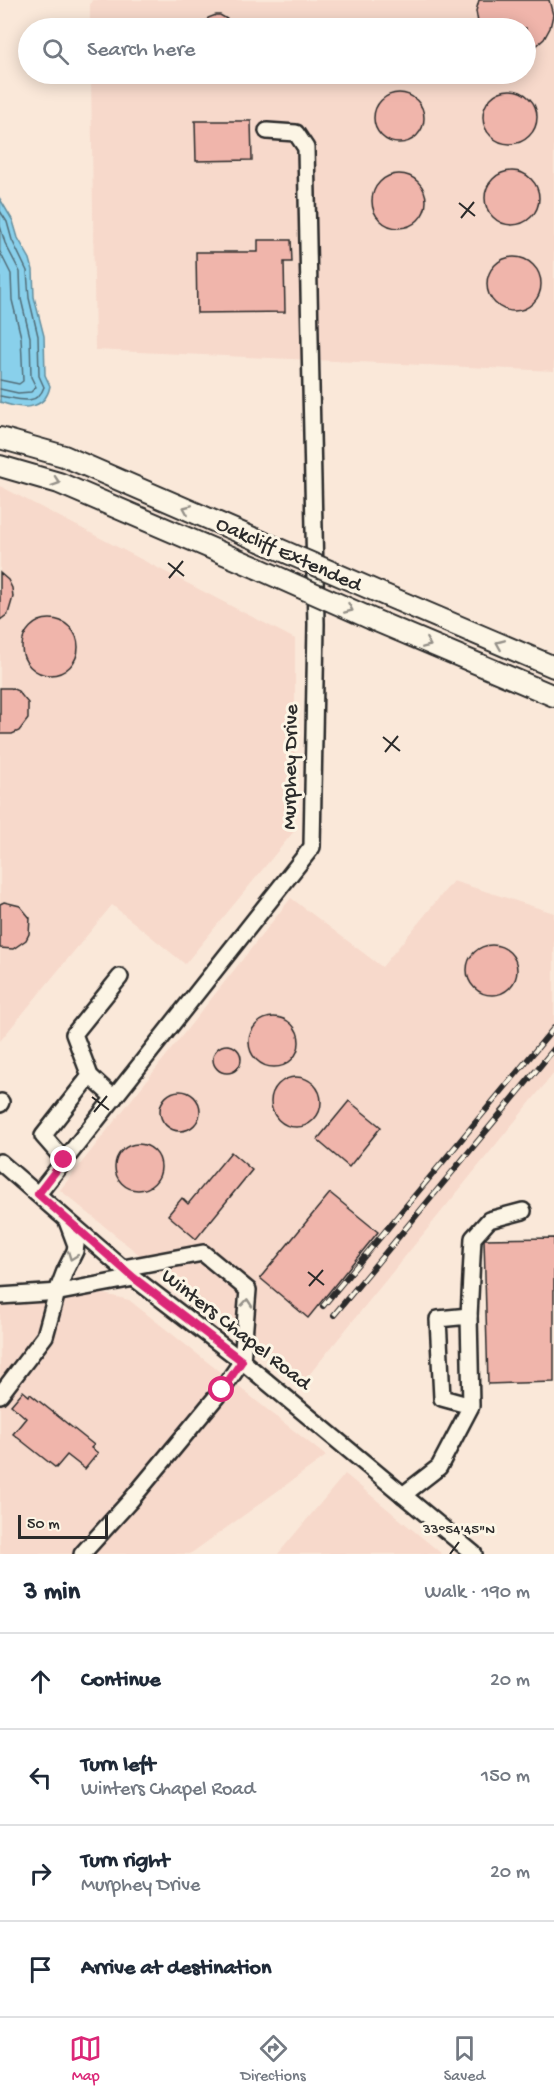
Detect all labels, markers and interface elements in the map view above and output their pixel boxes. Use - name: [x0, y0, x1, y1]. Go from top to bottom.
- search box: [18, 18, 536, 84]
- icon: search: [39, 35, 72, 68]
- text: Search here: [87, 38, 195, 64]
- one-way arrow: [50, 475, 61, 488]
- one-way arrow: [183, 504, 194, 516]
- street label: Oakcliff Extended: [211, 513, 366, 600]
- one-way arrow: [342, 602, 353, 614]
- one-way arrow: [421, 637, 432, 649]
- one-way arrow: [496, 639, 507, 651]
- street label: Murphey Drive: [278, 703, 306, 830]
- route end: [50, 1146, 76, 1172]
- one-way arrow: [67, 1249, 79, 1260]
- street label: Winters Chapel Road: [155, 1265, 316, 1398]
- one-way arrow: [240, 1298, 253, 1307]
- route start: [208, 1376, 234, 1402]
- scale bar: [18, 1512, 108, 1540]
- text: 50 m: [27, 1516, 60, 1535]
- text: 33°54'45"N: [422, 1521, 495, 1539]
- text: 3 min: [24, 1578, 80, 1609]
- text: Walk · 190 m: [424, 1582, 530, 1605]
- icon: ahead: [24, 1665, 57, 1698]
- text: Continue: [81, 1668, 161, 1694]
- text: 20 m: [490, 1670, 530, 1693]
- text: Turn left: [81, 1753, 155, 1779]
- icon: left: [24, 1761, 57, 1794]
- text: 150 m: [481, 1766, 530, 1789]
- text: Winters Chapel Road: [81, 1779, 255, 1802]
- text: Turn right: [81, 1849, 169, 1875]
- icon: right: [24, 1857, 57, 1890]
- text: 20 m: [490, 1862, 530, 1885]
- text: Murphey Drive: [81, 1875, 200, 1898]
- icon: arrive: [24, 1953, 57, 1986]
- text: Arrive at destination: [81, 1956, 271, 1982]
- tab: Map: [69, 2032, 102, 2087]
- tab: Directions: [240, 2032, 306, 2087]
- tab: Saved: [444, 2032, 485, 2087]

